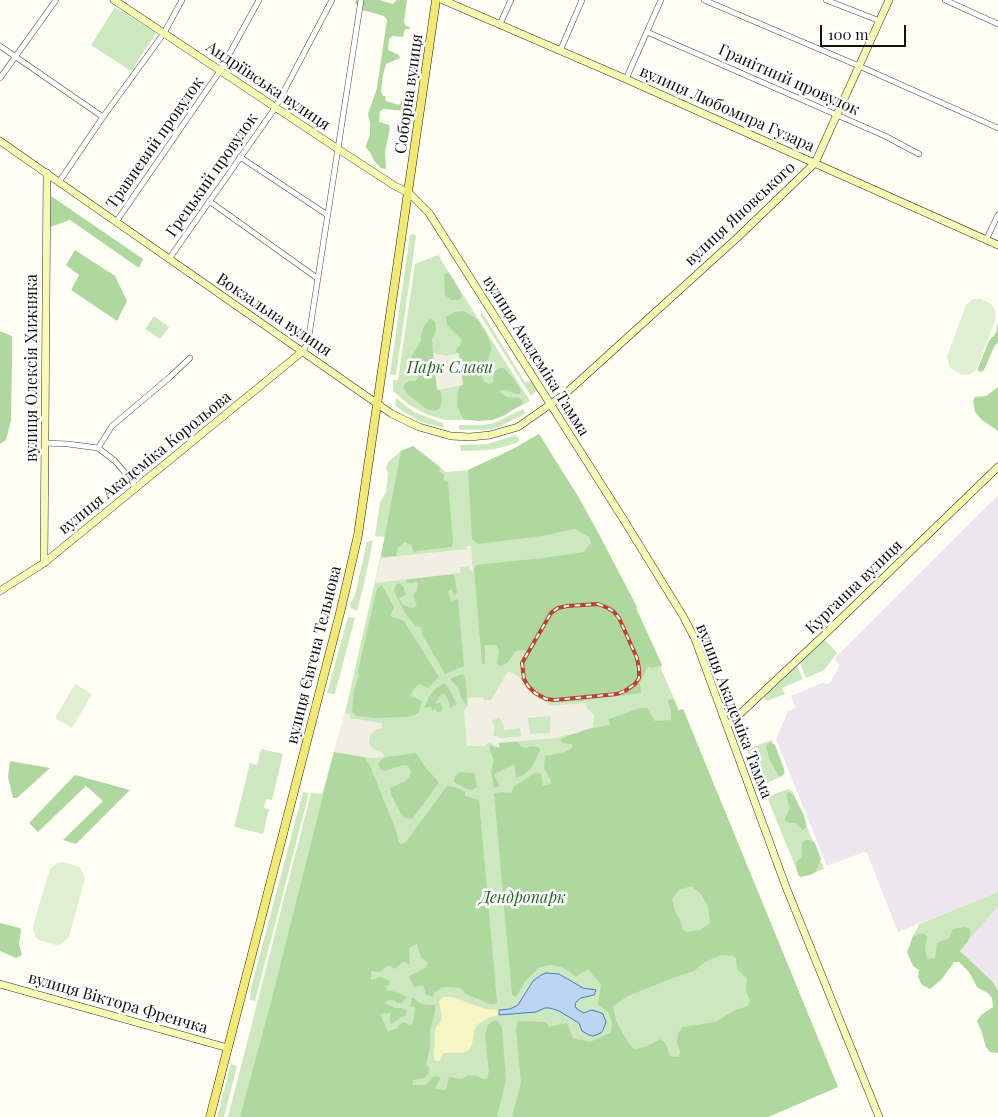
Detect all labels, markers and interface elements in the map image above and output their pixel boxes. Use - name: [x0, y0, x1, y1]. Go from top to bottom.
- scale bar: [823, 15, 909, 47]
- text: 100 m: [828, 24, 869, 44]
- street label: Соборна вулиця: [391, 33, 427, 155]
- street label: Андріївська вулиця: [202, 37, 334, 135]
- street label: Гранітний провулок: [715, 40, 863, 120]
- street label: вулиця Любомира Гузара: [637, 62, 817, 156]
- street label: Травневий провулок: [102, 73, 208, 213]
- street label: Грецький провулок: [162, 109, 262, 241]
- street label: вулиця Яновського: [681, 158, 799, 270]
- street label: Вокзальна вулиця: [213, 269, 335, 361]
- street label: вулиця Академіка Тамма: [479, 272, 593, 440]
- street label: вулиця Олексія Хижняка: [22, 274, 42, 462]
- park label: Парк Слави: [407, 358, 493, 378]
- street label: вулиця Академіка Корольова: [55, 387, 235, 539]
- street label: Курганна вулиця: [802, 536, 906, 638]
- street label: вулиця Євгена Тельнова: [283, 564, 345, 746]
- street label: вулиця Академіка Тамма: [692, 621, 776, 801]
- park label: Дендропарк: [480, 888, 566, 908]
- street label: вулиця Віктора Френчка: [26, 968, 210, 1038]

